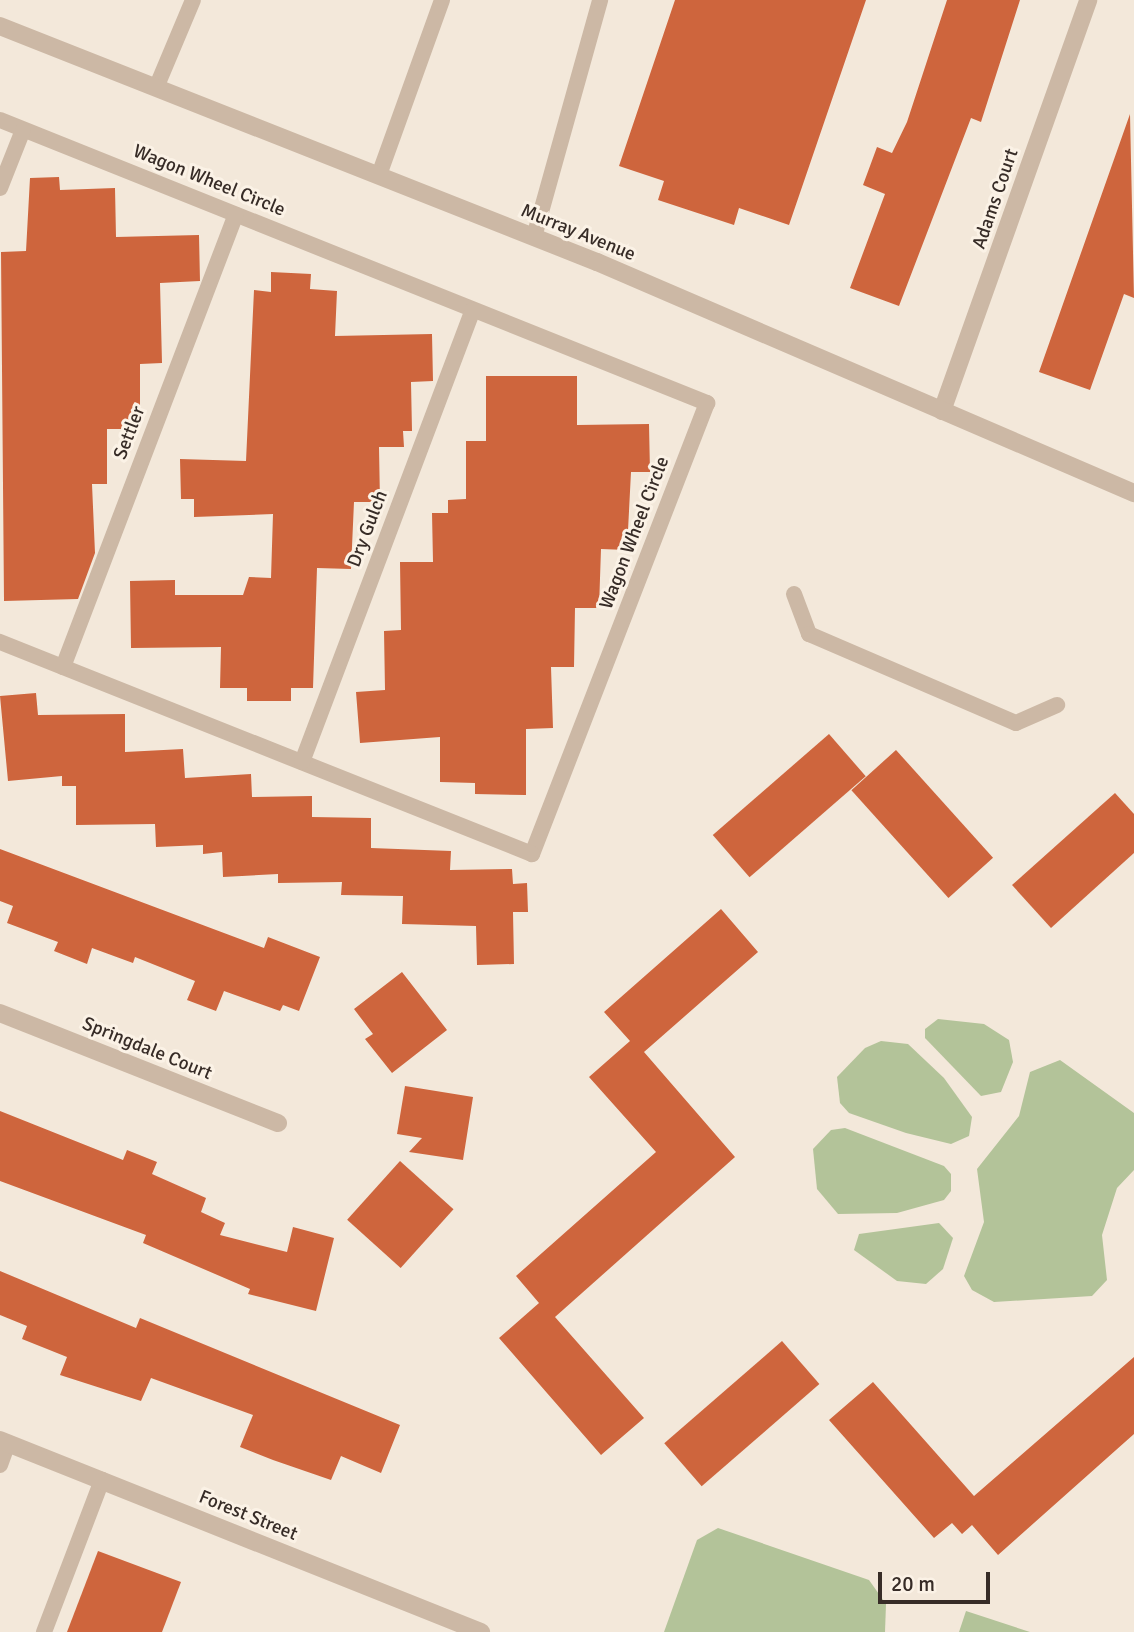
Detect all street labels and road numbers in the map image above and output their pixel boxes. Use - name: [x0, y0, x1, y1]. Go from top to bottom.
- street label: Wagon Wheel Circle: [130, 140, 288, 222]
- street label: Adams Court: [968, 146, 1024, 252]
- street label: Murray Avenue: [517, 200, 639, 266]
- street label: Settler: [109, 403, 151, 463]
- street label: Wagon Wheel Circle: [595, 453, 675, 613]
- street label: Dry Gulch: [343, 487, 393, 571]
- street label: Springdale Court: [79, 1013, 215, 1085]
- street label: Forest Street: [196, 1486, 300, 1546]

